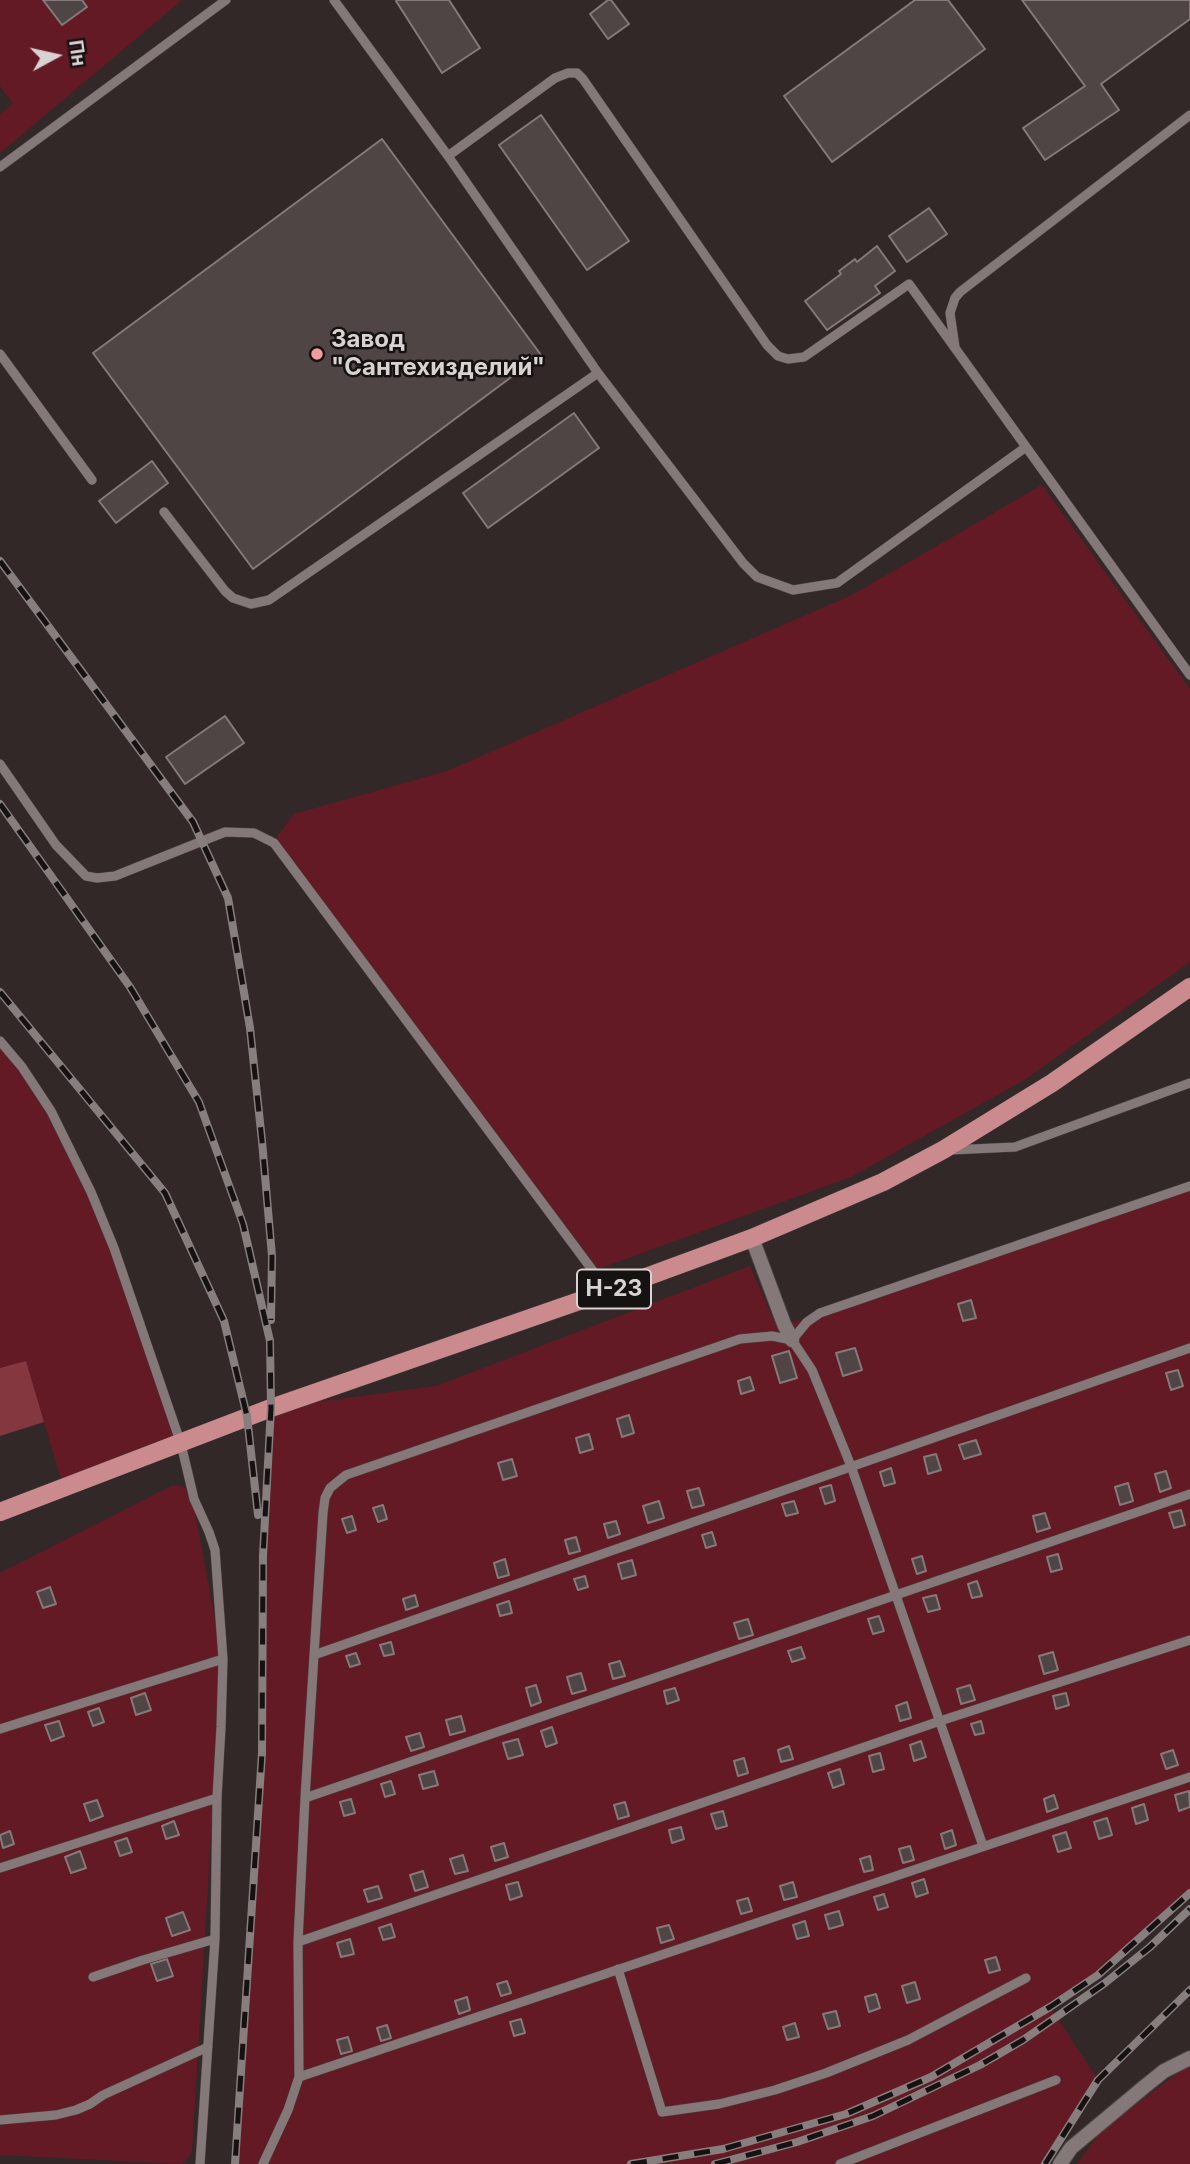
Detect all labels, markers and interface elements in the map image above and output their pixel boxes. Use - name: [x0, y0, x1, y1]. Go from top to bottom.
- north arrow: [21, 21, 91, 91]
- text: Пн: [64, 39, 90, 67]
- place label: Завод "Сантехизделий": [331, 326, 545, 382]
- marker: Завод "Сантехизделий": [309, 346, 325, 362]
- road number: Н-23: [577, 1270, 651, 1308]

